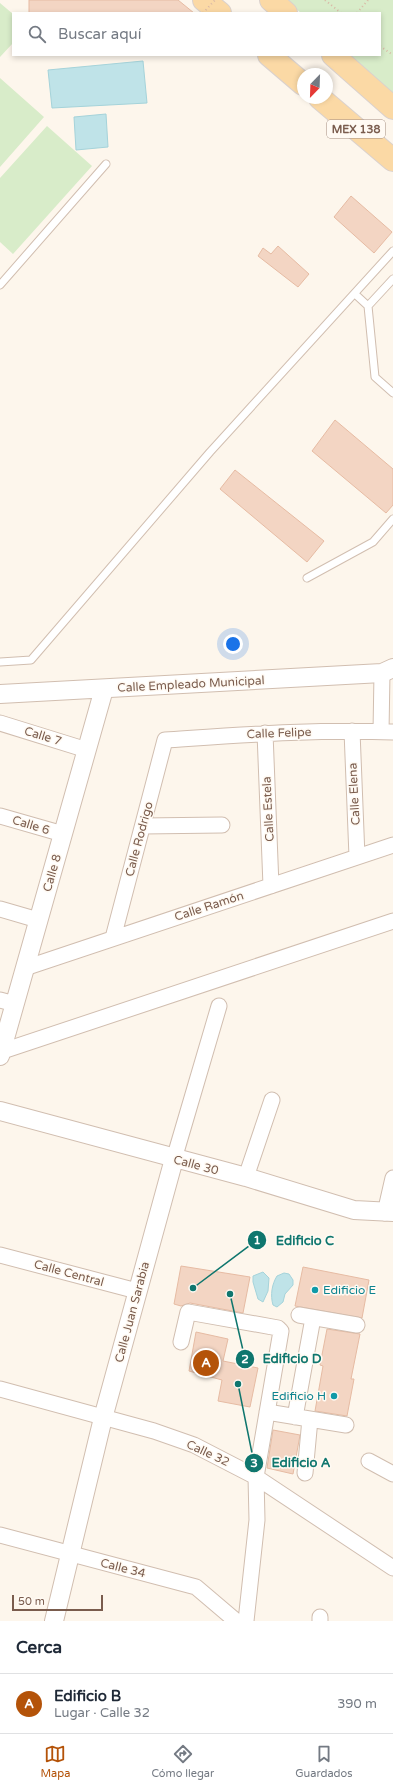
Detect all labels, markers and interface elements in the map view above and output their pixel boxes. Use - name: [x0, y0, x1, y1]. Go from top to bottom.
- search box: [12, 12, 381, 56]
- icon: search: [26, 23, 48, 45]
- text: Buscar aquí: [58, 25, 141, 43]
- north arrow: [297, 68, 333, 104]
- road number: MEX 138: [327, 120, 385, 138]
- your location: [223, 634, 243, 654]
- street label: Calle Empleado Municipal: [117, 673, 265, 695]
- street label: Calle 7: [23, 724, 63, 748]
- street label: Calle Felipe: [246, 725, 312, 741]
- street label: Calle Elena: [345, 762, 363, 826]
- street label: Calle Estela: [259, 776, 277, 842]
- street label: Calle Rodrigo: [122, 800, 156, 878]
- street label: Calle 6: [11, 813, 51, 837]
- street label: Calle 8: [40, 853, 64, 893]
- street label: Calle Ramón: [173, 888, 245, 924]
- street label: Calle 30: [172, 1152, 220, 1178]
- callout: Edificio C: [247, 1228, 342, 1253]
- text: 1: [253, 1233, 261, 1247]
- text: Edificio C: [276, 1233, 334, 1249]
- street label: Calle Central: [32, 1257, 106, 1289]
- street label: Calle Juan Sarabia: [112, 1260, 152, 1364]
- place label: Edificio E: [323, 1283, 376, 1297]
- marker: Edificio E: [310, 1285, 320, 1295]
- callout: Edificio D: [235, 1346, 330, 1371]
- pin: A: [193, 1348, 219, 1378]
- text: Edificio D: [262, 1351, 322, 1367]
- text: 2: [241, 1352, 249, 1366]
- place label: Edificio H: [271, 1389, 326, 1403]
- marker: Edificio H: [329, 1391, 339, 1401]
- street label: Calle 32: [184, 1437, 232, 1469]
- callout: Edificio A: [244, 1450, 339, 1475]
- text: Edificio A: [272, 1455, 331, 1471]
- text: 3: [250, 1456, 258, 1470]
- street label: Calle 34: [99, 1556, 147, 1580]
- scale bar: [12, 1593, 103, 1612]
- text: 50 m: [18, 1595, 45, 1608]
- text: Cerca: [16, 1637, 62, 1658]
- text: Edificio B: [54, 1687, 121, 1705]
- text: A: [24, 1696, 34, 1712]
- text: 390 m: [337, 1696, 377, 1712]
- text: Lugar · Calle 32: [54, 1705, 150, 1721]
- tab: Mapa: [40, 1743, 70, 1780]
- tab: Cómo llegar: [151, 1743, 214, 1780]
- tab: Guardados: [295, 1743, 353, 1780]

